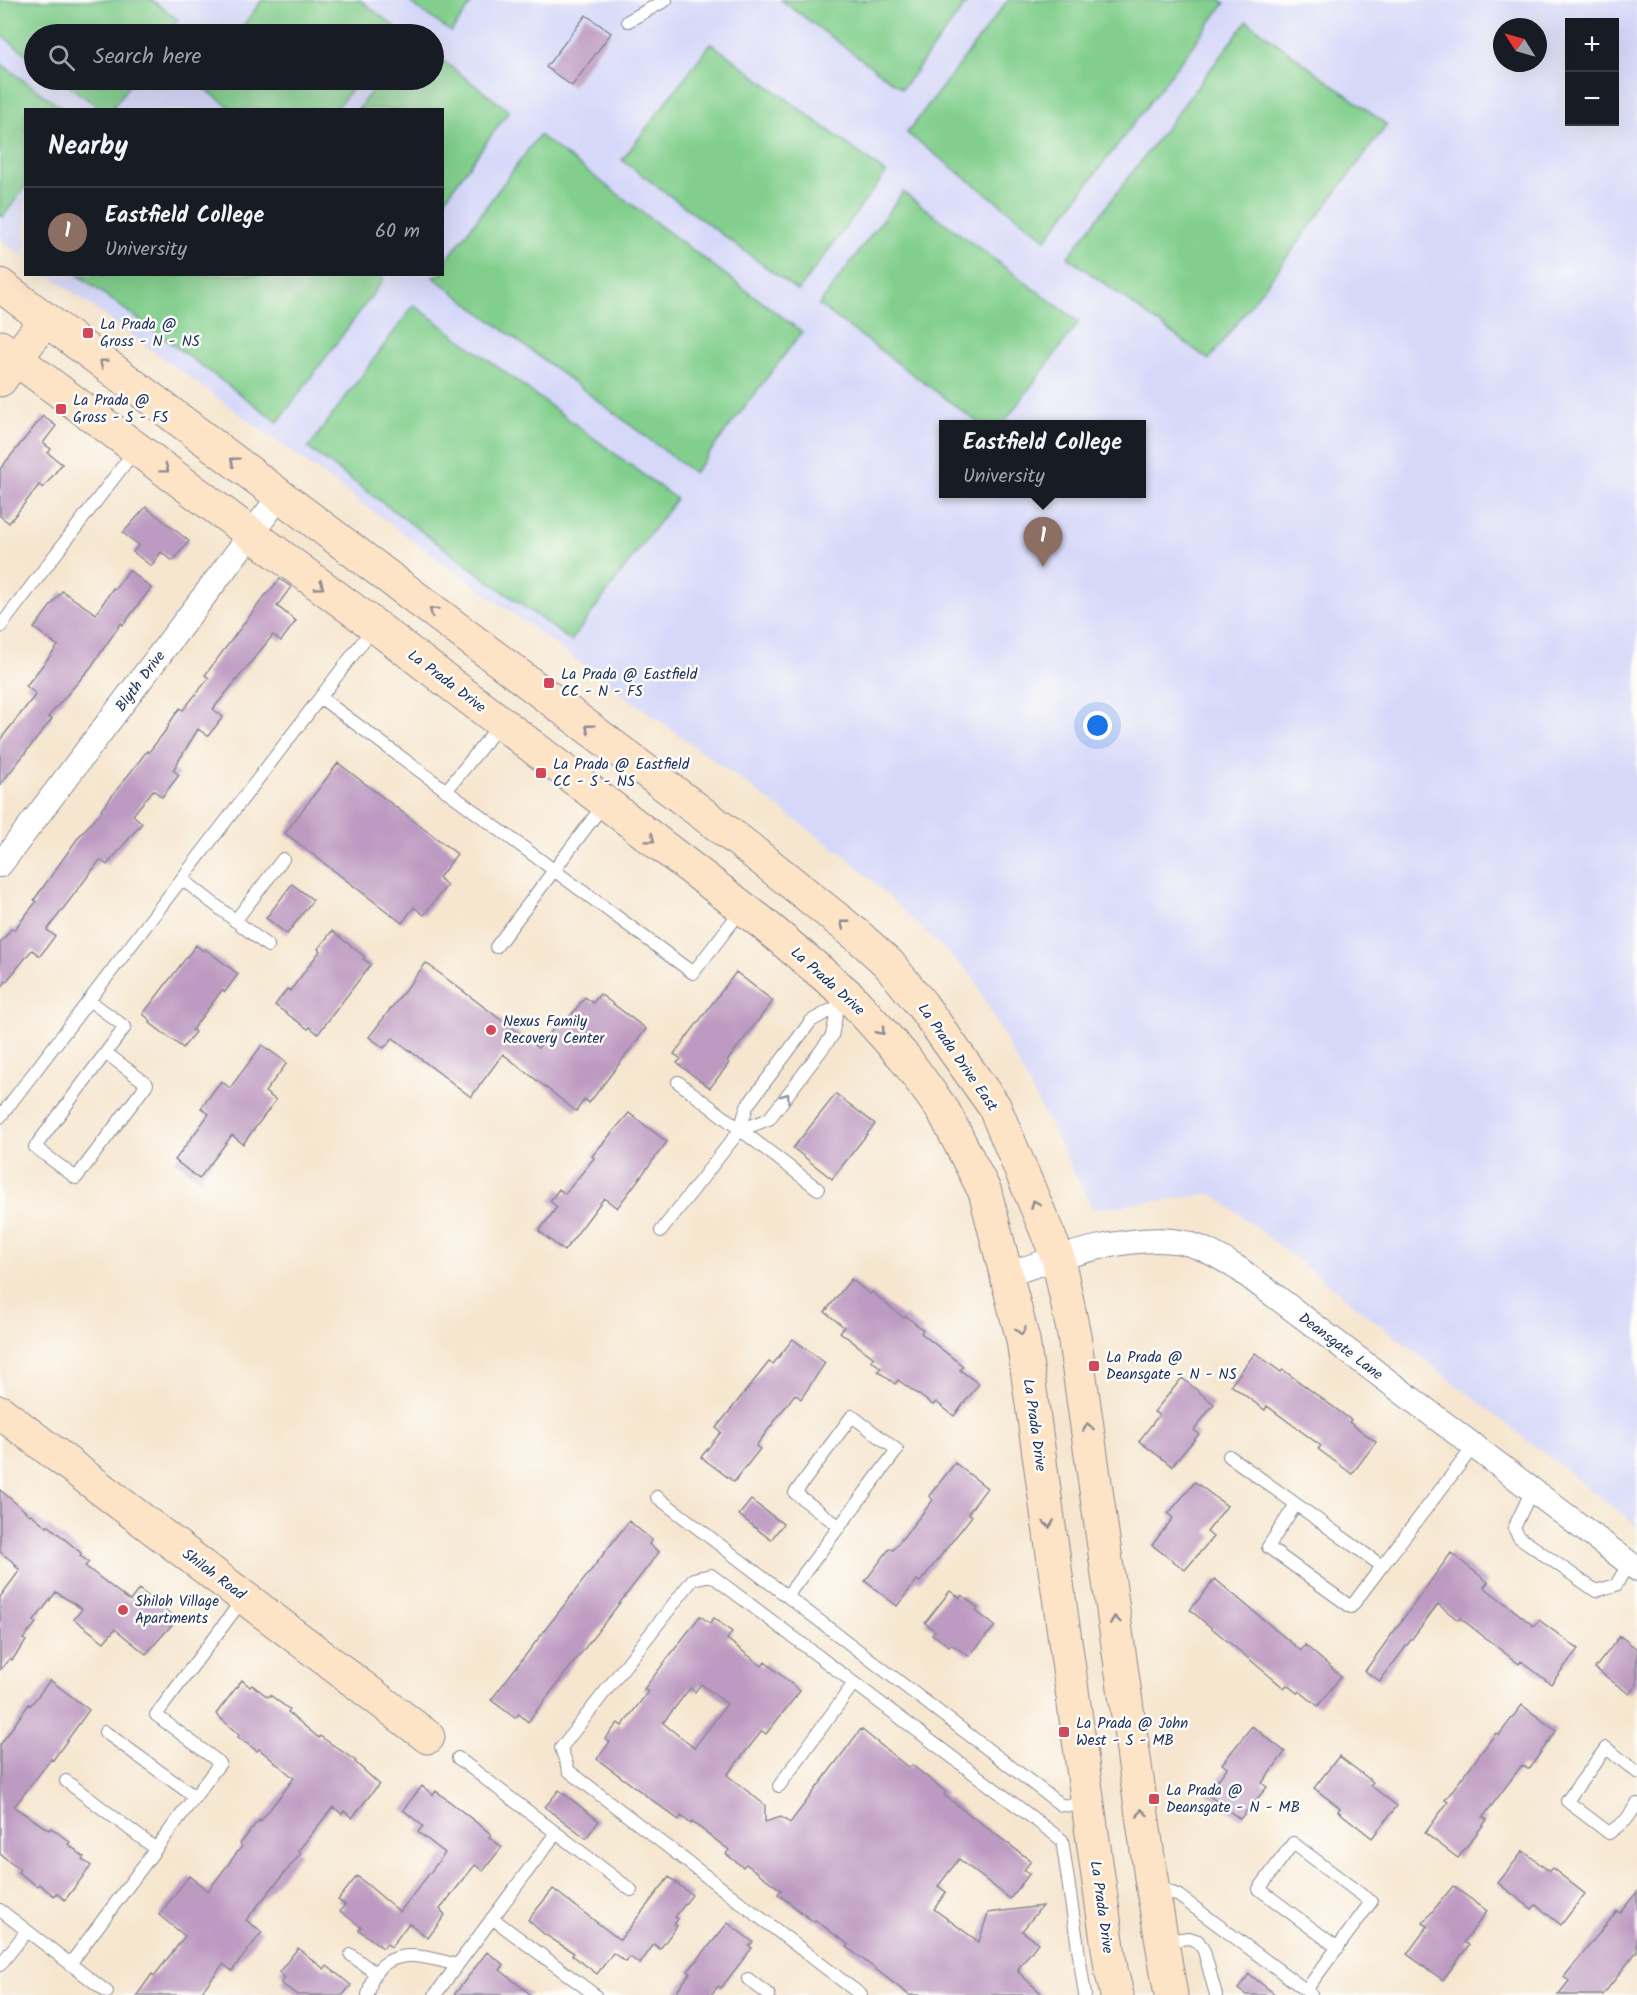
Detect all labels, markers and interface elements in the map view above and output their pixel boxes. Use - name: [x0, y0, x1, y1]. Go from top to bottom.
- north arrow: [1493, 18, 1547, 72]
- map controls: [1565, 18, 1619, 126]
- button: +: [1565, 18, 1619, 72]
- search box: [24, 24, 444, 90]
- text: Search here: [93, 40, 201, 75]
- icon: search: [45, 41, 78, 74]
- button: −: [1565, 72, 1619, 126]
- text: Nearby: [48, 126, 128, 168]
- text: Eastfield College: [105, 199, 264, 234]
- text: 1: [64, 216, 71, 248]
- text: 60 m: [375, 216, 420, 248]
- text: University: [105, 234, 187, 266]
- place label: La Prada @ Gross - N - NS: [100, 313, 200, 354]
- marker: La Prada @ Gross - N - NS: [81, 326, 95, 340]
- one-way arrow: [99, 359, 110, 370]
- place label: La Prada @ Gross - S - FS: [73, 389, 168, 430]
- marker: La Prada @ Gross - S - FS: [54, 402, 68, 416]
- popup: [939, 420, 1146, 498]
- text: Eastfield College: [963, 426, 1122, 461]
- one-way arrow: [229, 457, 240, 468]
- one-way arrow: [158, 461, 169, 472]
- text: University: [963, 461, 1045, 493]
- pin: 1: [1024, 518, 1062, 567]
- one-way arrow: [314, 579, 325, 590]
- one-way arrow: [429, 607, 440, 618]
- street label: La Prada Drive: [402, 644, 491, 720]
- street label: Blyth Drive: [110, 646, 172, 717]
- place label: La Prada @ Eastfield CC - N - FS: [561, 663, 698, 704]
- marker: La Prada @ Eastfield CC - N - FS: [542, 676, 556, 690]
- your location: [1083, 711, 1112, 740]
- one-way arrow: [585, 725, 596, 736]
- place label: La Prada @ Eastfield CC - S - NS: [553, 753, 690, 794]
- marker: La Prada @ Eastfield CC - S - NS: [534, 766, 548, 780]
- one-way arrow: [645, 831, 656, 842]
- one-way arrow: [839, 920, 850, 931]
- street label: La Prada Drive: [785, 942, 870, 1022]
- street label: La Prada Drive East: [911, 999, 1004, 1117]
- place label: Nexus Family Recovery Center: [503, 1010, 605, 1051]
- marker: Nexus Family Recovery Center: [484, 1023, 498, 1037]
- one-way arrow: [874, 1024, 885, 1035]
- one-way arrow: [778, 1093, 789, 1104]
- one-way arrow: [1030, 1200, 1042, 1211]
- street label: Deansgate Lane: [1293, 1307, 1388, 1387]
- one-way arrow: [1014, 1326, 1027, 1336]
- place label: La Prada @ Deansgate - N - NS: [1106, 1346, 1237, 1387]
- marker: La Prada @ Deansgate - N - NS: [1087, 1359, 1101, 1373]
- street label: La Prada Drive: [1016, 1377, 1052, 1473]
- one-way arrow: [1082, 1422, 1094, 1431]
- one-way arrow: [1042, 1519, 1054, 1529]
- street label: Shiloh Road: [177, 1543, 251, 1607]
- place label: Shiloh Village Apartments: [135, 1590, 219, 1631]
- marker: Shiloh Village Apartments: [116, 1603, 130, 1617]
- one-way arrow: [1109, 1615, 1121, 1624]
- place label: La Prada @ John West - S - MB: [1076, 1712, 1188, 1753]
- marker: La Prada @ John West - S - MB: [1057, 1725, 1071, 1739]
- place label: La Prada @ Deansgate - N - MB: [1166, 1779, 1300, 1820]
- marker: La Prada @ Deansgate - N - MB: [1147, 1792, 1161, 1806]
- one-way arrow: [1136, 1808, 1149, 1818]
- street label: La Prada Drive: [1083, 1859, 1119, 1955]

